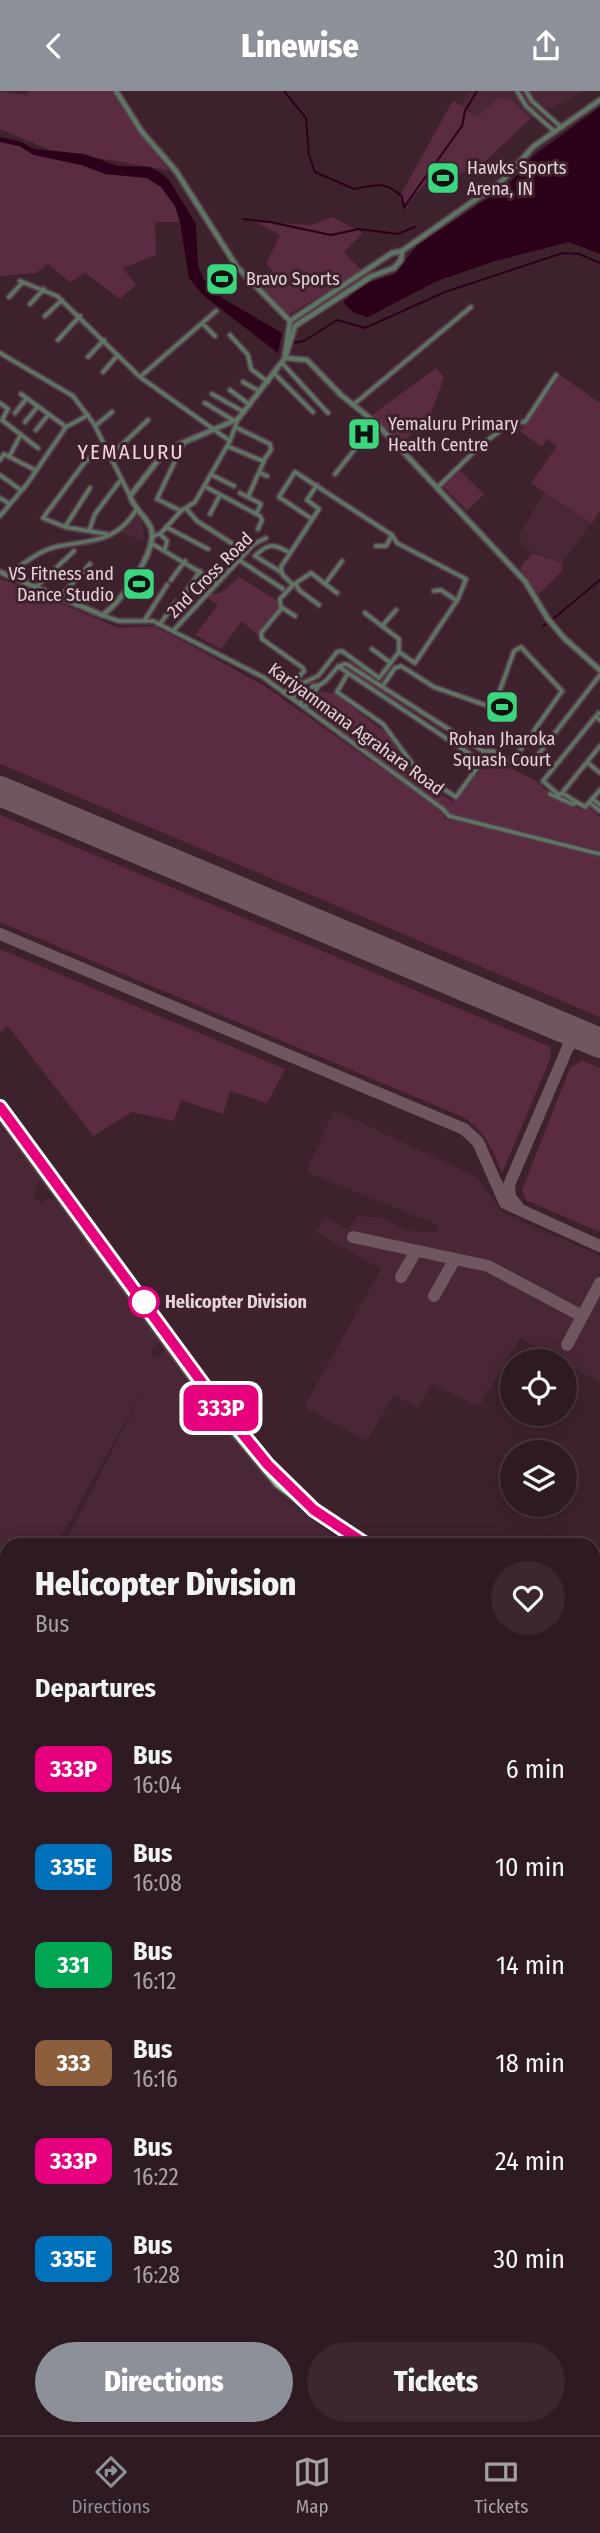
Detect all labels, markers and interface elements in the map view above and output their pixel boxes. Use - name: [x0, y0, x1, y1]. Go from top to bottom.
- icon: back: [35, 27, 73, 65]
- text: Linewise: [241, 27, 359, 65]
- icon: share: [527, 27, 565, 65]
- place label: Hawks Sports Arena, IN: [467, 157, 567, 200]
- sports icon: Hawks Sports Arena, IN: [424, 159, 462, 197]
- sports icon: Bravo Sports: [203, 260, 241, 298]
- place label: Bravo Sports: [246, 268, 340, 290]
- place label: Yemaluru Primary Health Centre: [388, 413, 518, 456]
- hospital icon: Yemaluru Primary Health Centre: [345, 415, 383, 453]
- district label: YEMALURU: [77, 439, 185, 465]
- street label: 2nd Cross Road: [163, 528, 257, 622]
- place label: VS Fitness and Dance Studio: [8, 563, 114, 606]
- sports icon: VS Fitness and Dance Studio: [120, 565, 158, 603]
- street label: Kariyammana Agrahara Road: [264, 658, 448, 800]
- sports icon: Rohan Jharoka Squash Court: [483, 688, 521, 726]
- place label: Rohan Jharoka Squash Court: [449, 728, 555, 771]
- marker: Helicopter Division: [129, 1287, 159, 1317]
- place label: Helicopter Division: [165, 1291, 307, 1313]
- map controls: [500, 1349, 577, 1517]
- button: locate: [500, 1349, 577, 1426]
- line badge: 333P: [172, 1385, 270, 1431]
- text: 333P: [197, 1394, 245, 1422]
- button: layers: [500, 1440, 577, 1517]
- button: heart: [491, 1561, 565, 1635]
- text: Helicopter Division: [35, 1564, 296, 1604]
- text: Bus: [35, 1610, 69, 1638]
- text: Departures: [35, 1673, 156, 1704]
- text: Bus: [133, 1740, 172, 1771]
- text: 6 min: [506, 1754, 565, 1785]
- text: 333P: [50, 1755, 97, 1783]
- text: 16:04: [133, 1771, 181, 1799]
- text: Bus: [133, 1838, 172, 1869]
- text: 10 min: [495, 1852, 565, 1883]
- text: 335E: [51, 1853, 96, 1881]
- text: 16:08: [133, 1869, 182, 1897]
- text: Bus: [133, 1936, 172, 1967]
- text: 14 min: [496, 1950, 565, 1981]
- text: 331: [57, 1951, 90, 1979]
- text: 16:12: [133, 1967, 176, 1995]
- text: Bus: [133, 2034, 172, 2065]
- text: 18 min: [496, 2048, 565, 2079]
- text: 333: [56, 2049, 91, 2077]
- text: 16:16: [133, 2065, 178, 2093]
- text: Bus: [133, 2132, 172, 2163]
- text: 24 min: [495, 2146, 565, 2177]
- text: 333P: [50, 2147, 97, 2175]
- text: 16:22: [133, 2163, 179, 2191]
- text: Bus: [133, 2230, 172, 2261]
- text: 30 min: [493, 2244, 565, 2275]
- text: 335E: [51, 2245, 96, 2273]
- text: 16:28: [133, 2261, 180, 2289]
- button: Directions: [35, 2342, 293, 2422]
- button: Tickets: [307, 2342, 565, 2422]
- tab: Directions: [72, 2453, 150, 2518]
- tab: Map: [293, 2453, 331, 2518]
- tab: Tickets: [474, 2453, 528, 2518]

